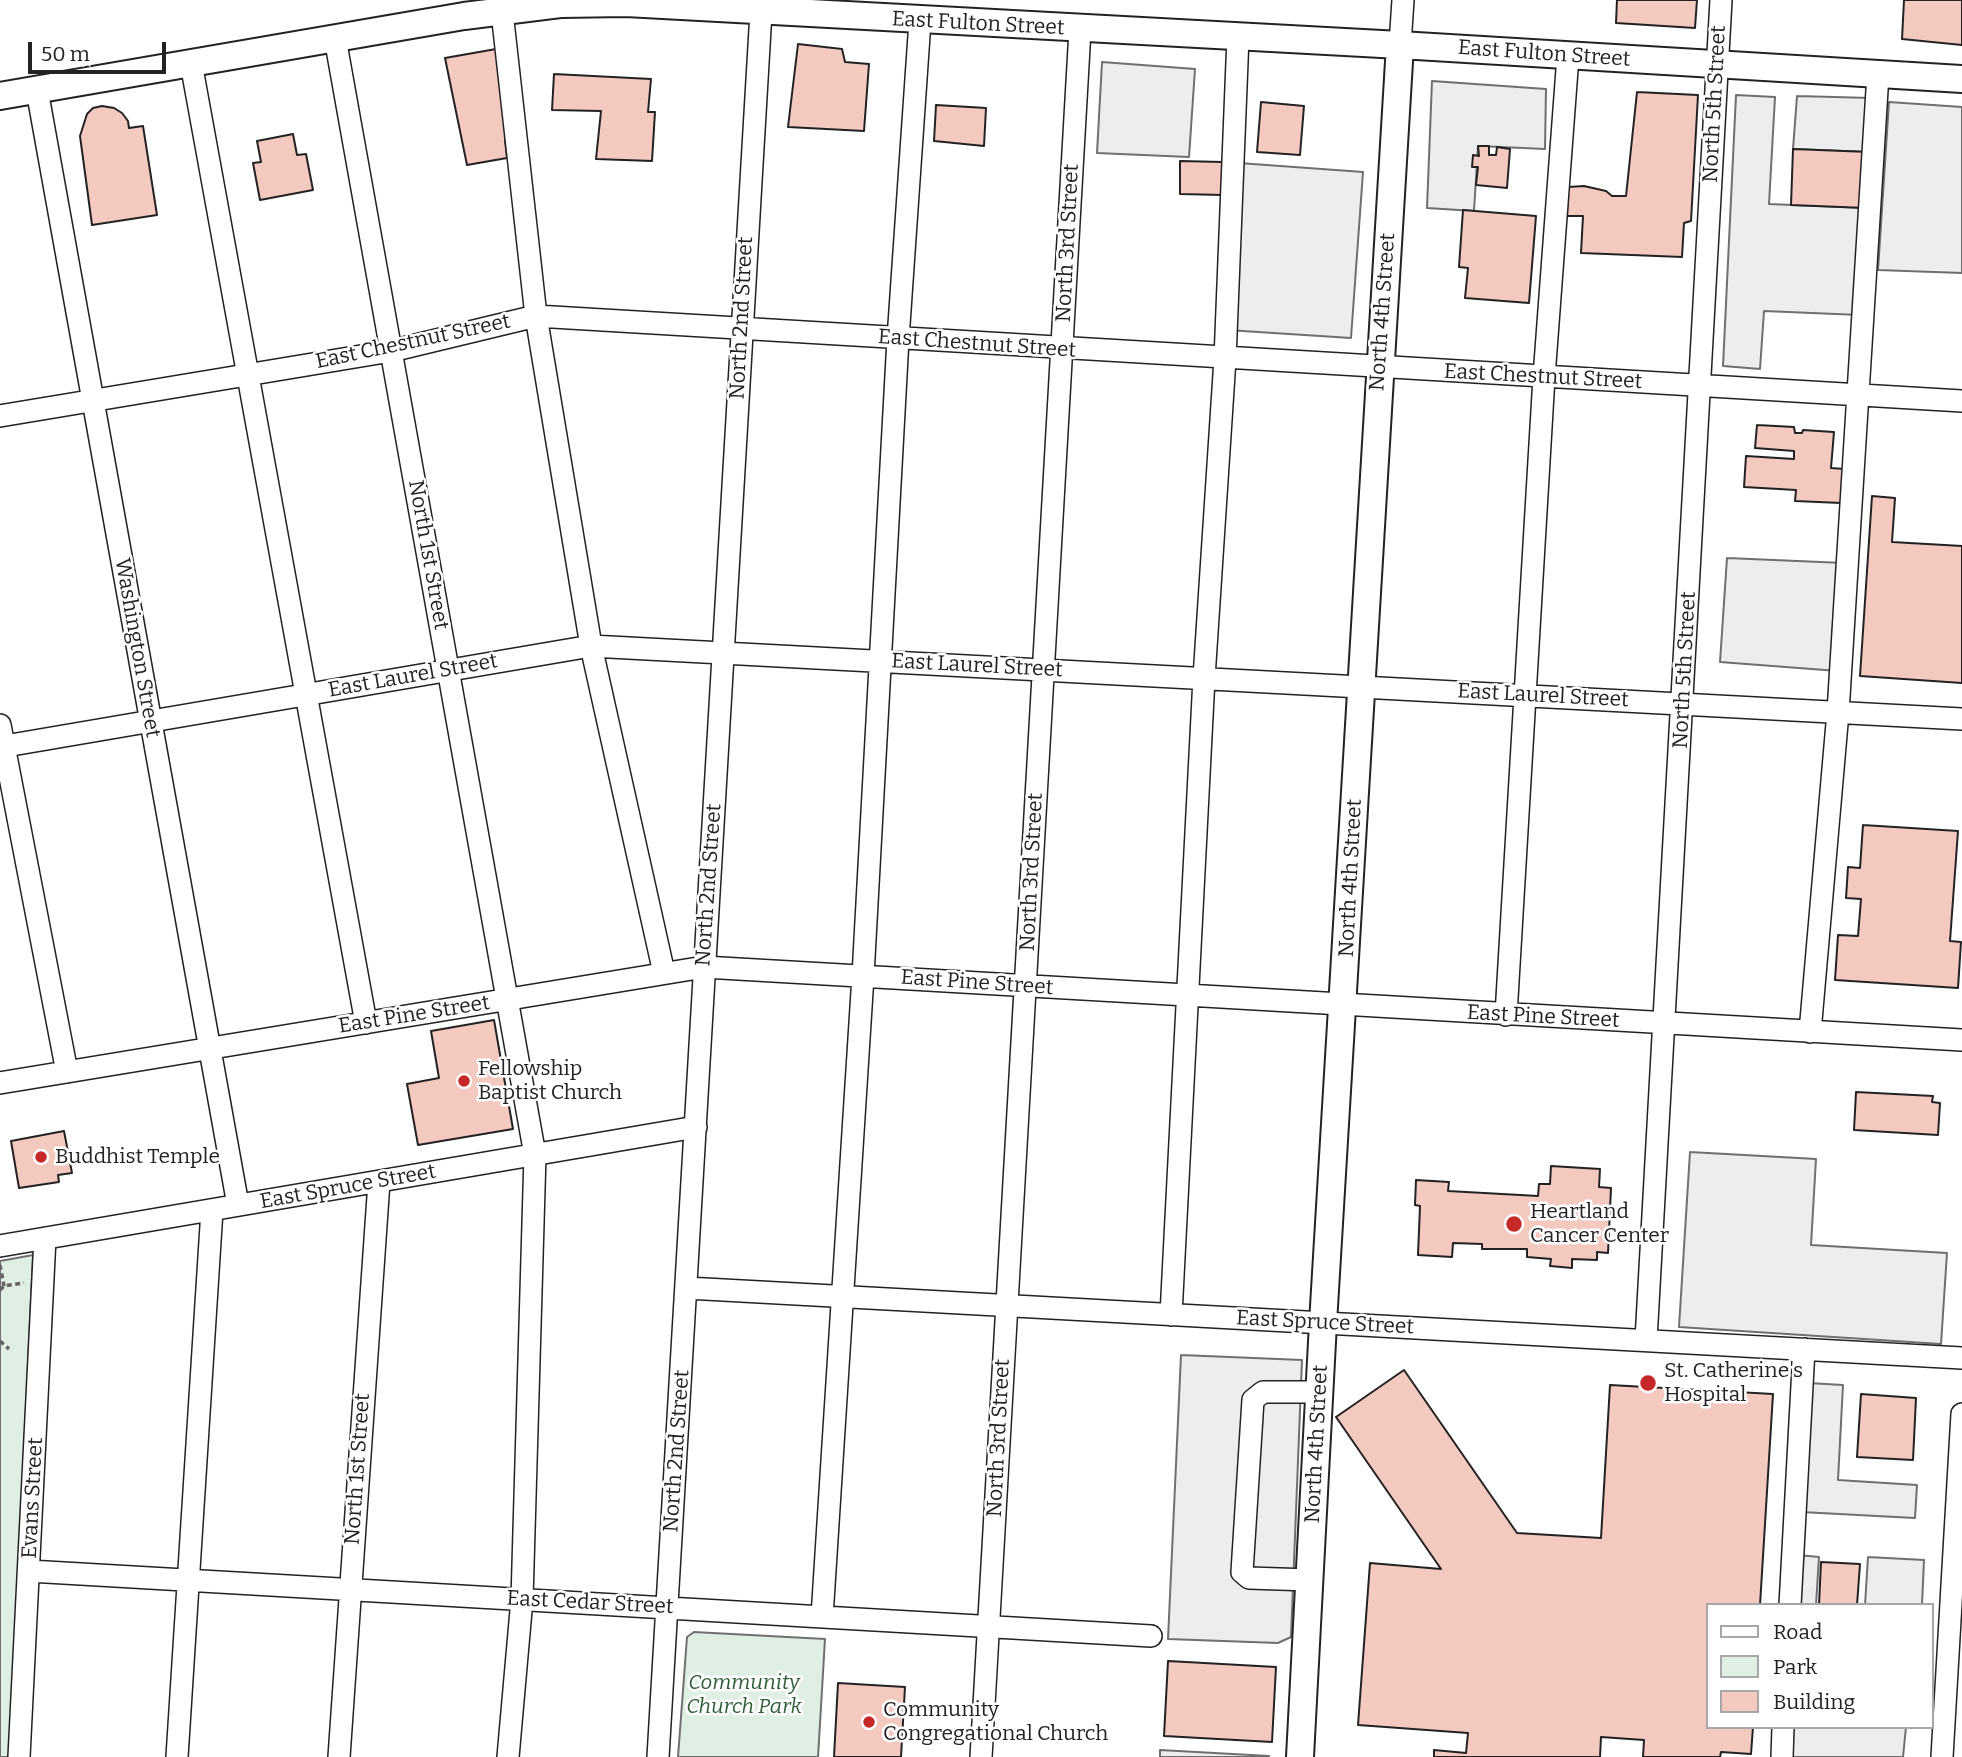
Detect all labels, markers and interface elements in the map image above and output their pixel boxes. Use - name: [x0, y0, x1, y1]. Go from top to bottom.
- street label: East Fulton Street: [891, 7, 1065, 41]
- street label: North 5th Street: [1698, 25, 1732, 183]
- scale bar: [32, 28, 170, 72]
- street label: East Fulton Street: [1457, 35, 1631, 73]
- text: 50 m: [41, 41, 90, 67]
- street label: North 3rd Street: [1051, 163, 1085, 323]
- street label: North 4th Street: [1365, 232, 1401, 392]
- street label: North 2nd Street: [725, 236, 759, 400]
- street label: East Chestnut Street: [313, 309, 513, 375]
- street label: East Chestnut Street: [877, 325, 1077, 363]
- street label: East Chestnut Street: [1443, 359, 1643, 395]
- street label: North 1st Street: [402, 478, 454, 632]
- street label: Washington Street: [109, 556, 165, 740]
- street label: North 5th Street: [1668, 591, 1702, 749]
- street label: East Laurel Street: [326, 649, 500, 703]
- street label: East Laurel Street: [891, 649, 1063, 683]
- street label: East Laurel Street: [1457, 679, 1629, 713]
- street label: North 3rd Street: [1015, 792, 1049, 952]
- street label: North 4th Street: [1334, 798, 1368, 958]
- street label: North 2nd Street: [691, 803, 727, 967]
- street label: East Pine Street: [900, 965, 1054, 1001]
- street label: East Pine Street: [337, 991, 491, 1039]
- street label: East Pine Street: [1466, 1000, 1620, 1034]
- place label: Fellowship Baptist Church: [478, 1056, 622, 1106]
- marker: Fellowship Baptist Church: [456, 1073, 472, 1089]
- place label: Buddhist Temple: [55, 1144, 220, 1170]
- marker: Buddhist Temple: [33, 1149, 49, 1165]
- street label: East Spruce Street: [258, 1159, 438, 1215]
- place label: Heartland Cancer Center: [1530, 1199, 1669, 1249]
- marker: Heartland Cancer Center: [1504, 1214, 1524, 1234]
- street label: East Spruce Street: [1235, 1306, 1415, 1340]
- street label: North 3rd Street: [982, 1358, 1016, 1518]
- place label: St. Catherine's Hospital: [1664, 1358, 1803, 1408]
- street label: North 4th Street: [1300, 1364, 1334, 1524]
- street label: North 2nd Street: [659, 1369, 695, 1533]
- marker: St. Catherine's Hospital: [1638, 1373, 1658, 1393]
- street label: North 1st Street: [340, 1392, 376, 1546]
- street label: Evans Street: [17, 1437, 49, 1559]
- street label: East Cedar Street: [506, 1586, 674, 1620]
- legend: [1706, 1603, 1934, 1729]
- text: Road: [1773, 1619, 1822, 1645]
- text: Park: [1773, 1654, 1817, 1680]
- park label: Community Church Park: [686, 1670, 802, 1720]
- text: Building: [1773, 1689, 1855, 1715]
- place label: Community Congregational Church: [883, 1697, 1108, 1747]
- marker: Community Congregational Church: [861, 1714, 877, 1730]

